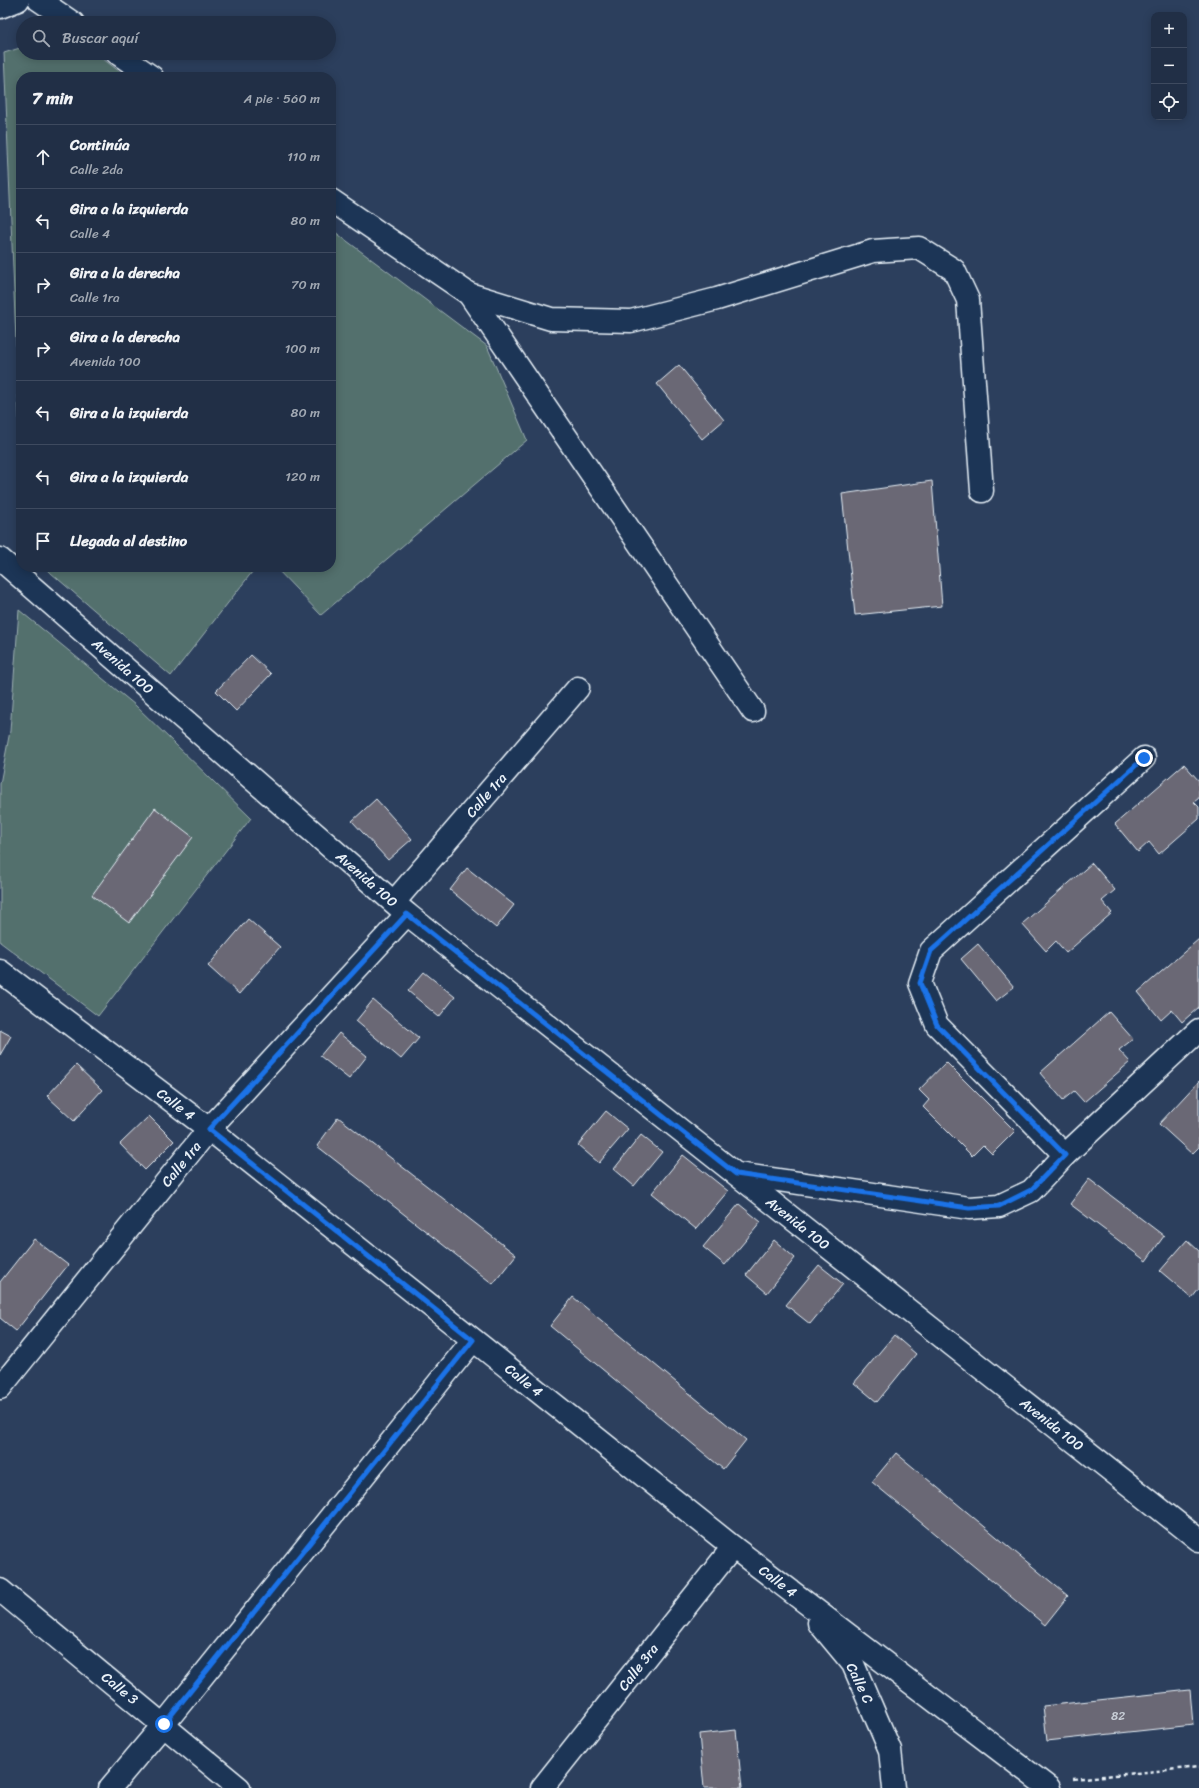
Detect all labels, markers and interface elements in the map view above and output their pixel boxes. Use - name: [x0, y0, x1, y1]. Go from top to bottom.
- map controls: [1151, 12, 1187, 120]
- button: +: [1151, 12, 1187, 48]
- search box: [16, 16, 336, 60]
- text: Buscar aquí: [62, 25, 139, 51]
- icon: search: [30, 27, 52, 49]
- button: −: [1151, 48, 1187, 84]
- text: 7 min: [32, 83, 73, 113]
- button: locate: [1151, 84, 1187, 120]
- text: A pie · 560 m: [244, 87, 320, 110]
- text: Continúa: [70, 132, 129, 158]
- text: 110 m: [287, 145, 320, 168]
- icon: ahead: [32, 146, 54, 168]
- text: Calle 2da: [70, 158, 123, 181]
- text: Gira a la izquierda: [70, 196, 188, 222]
- text: 80 m: [291, 209, 320, 232]
- icon: left: [32, 210, 54, 232]
- text: Calle 4: [70, 222, 110, 245]
- text: Gira a la derecha: [70, 260, 180, 286]
- text: 70 m: [291, 273, 320, 296]
- icon: right: [32, 274, 54, 296]
- text: Calle 1ra: [70, 286, 120, 309]
- text: Gira a la derecha: [70, 324, 180, 350]
- text: 100 m: [285, 337, 320, 360]
- icon: right: [32, 338, 54, 360]
- text: Avenida 100: [70, 350, 141, 373]
- text: Gira a la izquierda: [70, 400, 188, 426]
- text: 80 m: [291, 401, 320, 424]
- icon: left: [32, 402, 54, 424]
- text: Gira a la izquierda: [70, 464, 188, 490]
- text: 120 m: [285, 465, 320, 488]
- icon: left: [32, 466, 54, 488]
- text: Llegada al destino: [70, 528, 187, 554]
- icon: arrive: [32, 530, 54, 552]
- street label: Avenida 100: [85, 631, 160, 701]
- route end: [1135, 749, 1153, 767]
- street label: Calle 1ra: [459, 767, 513, 824]
- street label: Avenida 100: [329, 844, 404, 914]
- street label: Calle 4: [151, 1081, 201, 1128]
- street label: Calle 1ra: [155, 1136, 208, 1193]
- street label: Avenida 100: [759, 1190, 835, 1257]
- street label: Calle 4: [499, 1357, 549, 1404]
- street label: Avenida 100: [1013, 1391, 1089, 1458]
- street label: Calle 4: [753, 1558, 803, 1605]
- street label: Calle 3ra: [612, 1638, 665, 1697]
- street label: Calle C: [839, 1658, 880, 1708]
- street label: Calle 3: [95, 1665, 144, 1712]
- house number: 82: [1111, 1705, 1125, 1727]
- route start: [155, 1715, 173, 1733]

